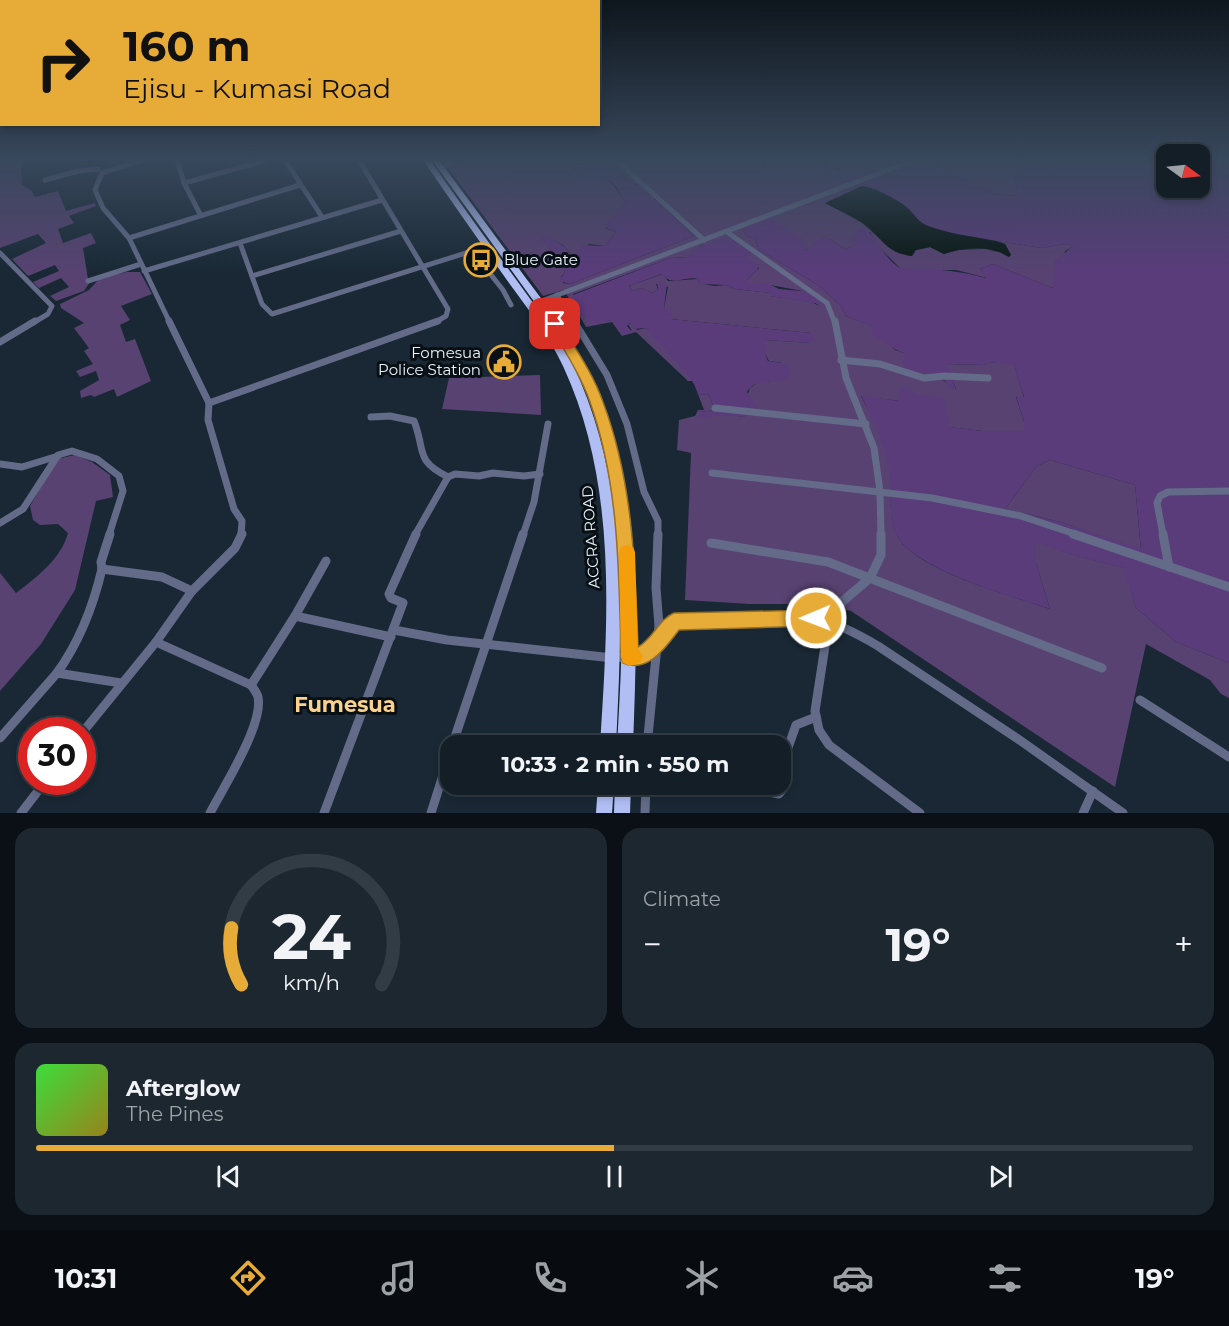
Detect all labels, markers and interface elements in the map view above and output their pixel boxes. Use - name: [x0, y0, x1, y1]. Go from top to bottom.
- text: 160 m: [123, 20, 251, 72]
- icon: right: [24, 24, 102, 102]
- text: Ejisu - Kumasi Road: [123, 72, 391, 105]
- north arrow: [1156, 144, 1210, 198]
- map controls: [1156, 144, 1210, 198]
- bus stop icon: Blue Gate: [463, 242, 499, 278]
- place label: Blue Gate: [504, 250, 578, 269]
- pin: [529, 298, 580, 349]
- icon: arrive: [538, 307, 571, 340]
- place label: Fomesua Police Station: [378, 343, 481, 379]
- public building icon: Fomesua Police Station: [486, 344, 522, 380]
- street label: ACCRA ROAD: [577, 485, 604, 589]
- position arrow: [784, 586, 848, 650]
- district label: Fumesua: [294, 692, 396, 717]
- speed limit sign: 30: [18, 717, 96, 795]
- text: 10:33 · 2 min · 550 m: [502, 751, 729, 778]
- text: Climate: [643, 887, 721, 911]
- text: 24: [271, 899, 351, 975]
- text: 19°: [885, 917, 951, 972]
- text: −: [643, 924, 662, 964]
- text: +: [1174, 924, 1193, 964]
- text: km/h: [282, 969, 340, 995]
- text: Afterglow: [126, 1075, 240, 1102]
- text: The Pines: [126, 1102, 223, 1126]
- icon: previous: [212, 1160, 245, 1193]
- icon: pause: [598, 1160, 631, 1193]
- icon: next: [984, 1160, 1017, 1193]
- icon: directions: [227, 1257, 269, 1299]
- icon: music: [378, 1257, 420, 1299]
- icon: phone: [529, 1257, 571, 1299]
- icon: climate: [681, 1257, 723, 1299]
- icon: car: [832, 1257, 874, 1299]
- icon: filters: [984, 1257, 1026, 1299]
- text: 10:31: [55, 1262, 117, 1295]
- text: 19°: [1135, 1262, 1174, 1295]

